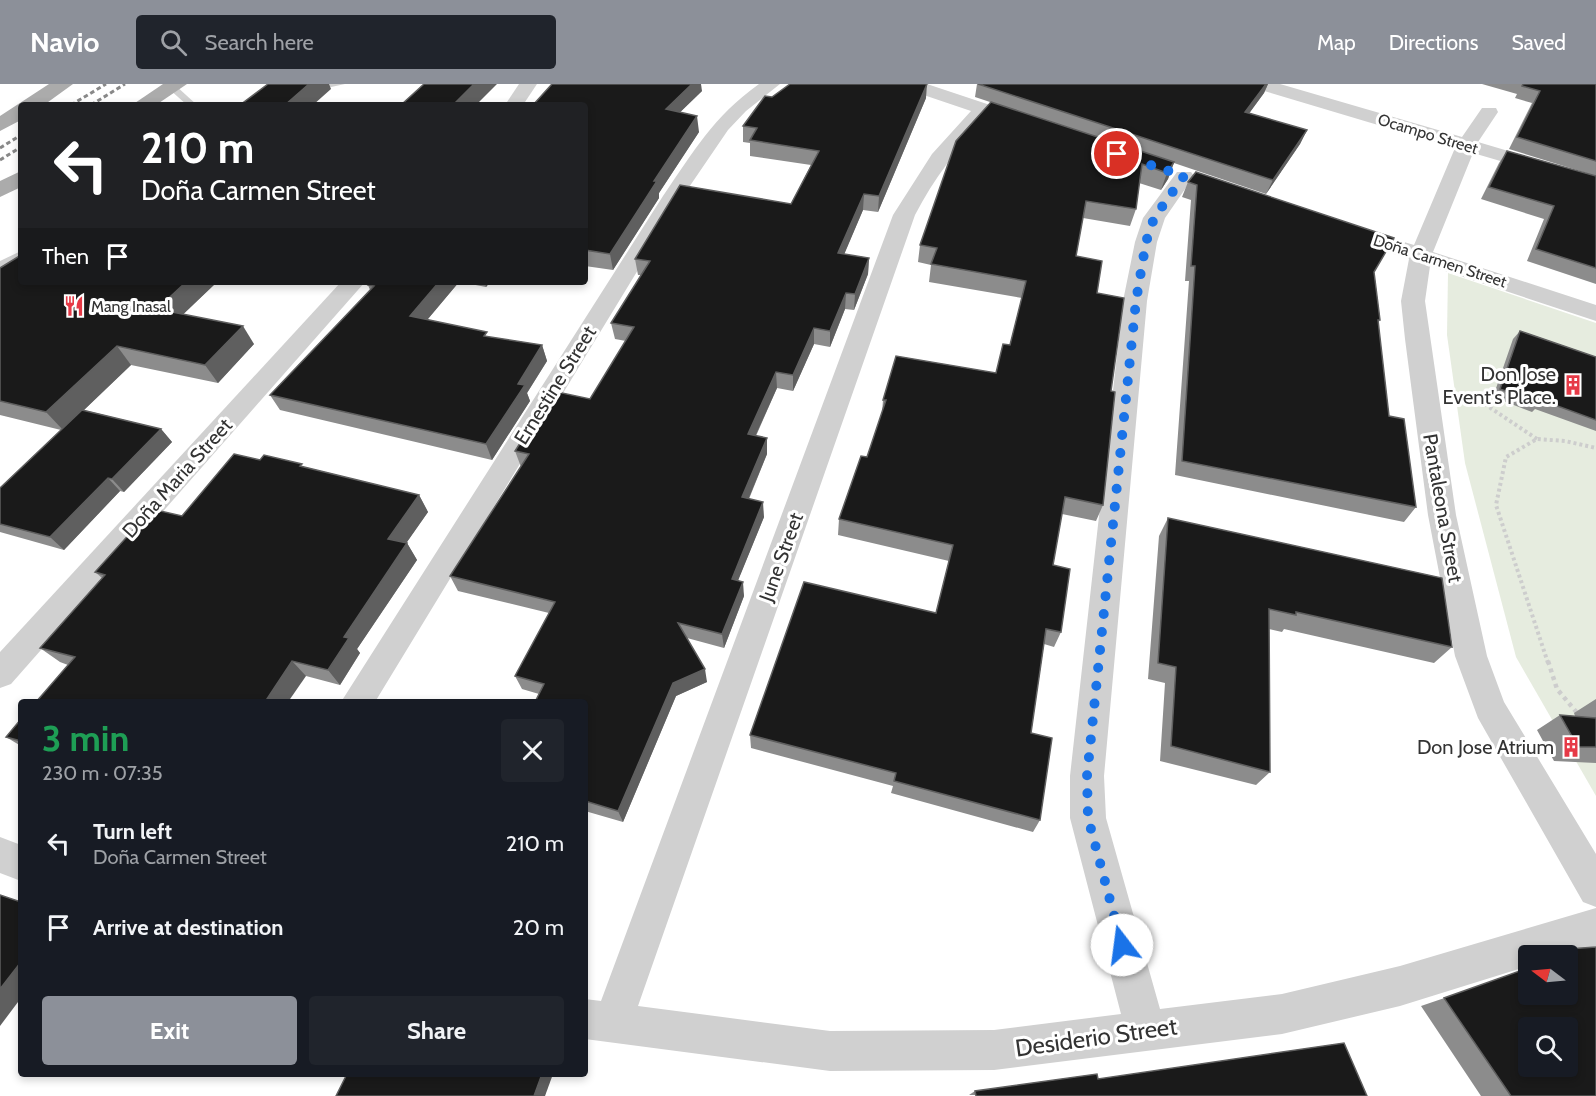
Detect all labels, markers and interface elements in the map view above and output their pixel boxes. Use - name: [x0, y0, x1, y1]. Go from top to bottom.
- search box: [136, 15, 556, 69]
- text: Navio: [30, 25, 100, 59]
- icon: search: [157, 26, 190, 59]
- text: Search here: [205, 29, 314, 56]
- text: Map: [1317, 30, 1356, 55]
- text: Directions: [1389, 30, 1478, 55]
- text: Saved: [1511, 30, 1566, 55]
- street label: Ocampo Street: [1376, 110, 1481, 158]
- text: 210 m: [141, 122, 254, 174]
- icon: left: [42, 126, 120, 204]
- pin: [1091, 128, 1142, 179]
- icon: arrive: [1100, 137, 1133, 170]
- text: Doña Carmen Street: [141, 174, 376, 207]
- street label: Doña Carmen Street: [1371, 230, 1510, 292]
- icon: arrive: [101, 240, 134, 273]
- text: Then: [42, 243, 89, 270]
- restaurant icon: Mang Inasal: [62, 294, 86, 318]
- place label: Mang Inasal: [91, 297, 171, 316]
- street label: Ernestine Street: [509, 321, 601, 449]
- place label: Don Jose Event's Place.: [1443, 362, 1556, 409]
- building icon: Don Jose Event's Place.: [1561, 373, 1585, 397]
- street label: Doña Maria Street: [117, 413, 237, 543]
- street label: Pantaleona Street: [1418, 432, 1468, 585]
- street label: June Street: [754, 509, 808, 606]
- text: 3 min: [42, 716, 129, 760]
- button: close: [501, 719, 564, 782]
- place label: Don Jose Atrium: [1417, 735, 1554, 759]
- building icon: Don Jose Atrium: [1559, 735, 1583, 759]
- text: 230 m · 07:35: [42, 761, 163, 785]
- text: Turn left: [93, 818, 172, 845]
- icon: left: [42, 827, 75, 860]
- text: 210 m: [506, 830, 564, 857]
- text: Doña Carmen Street: [93, 845, 267, 869]
- icon: arrive: [42, 911, 75, 944]
- position arrow: [1090, 913, 1154, 977]
- text: Arrive at destination: [93, 914, 283, 941]
- text: 20 m: [513, 914, 564, 941]
- north arrow: [1518, 945, 1578, 1005]
- map controls: [1518, 945, 1578, 1077]
- button: Exit: [42, 996, 297, 1065]
- button: Share: [309, 996, 564, 1065]
- street label: Desiderio Street: [1013, 1011, 1179, 1063]
- button: search: [1518, 1017, 1578, 1077]

